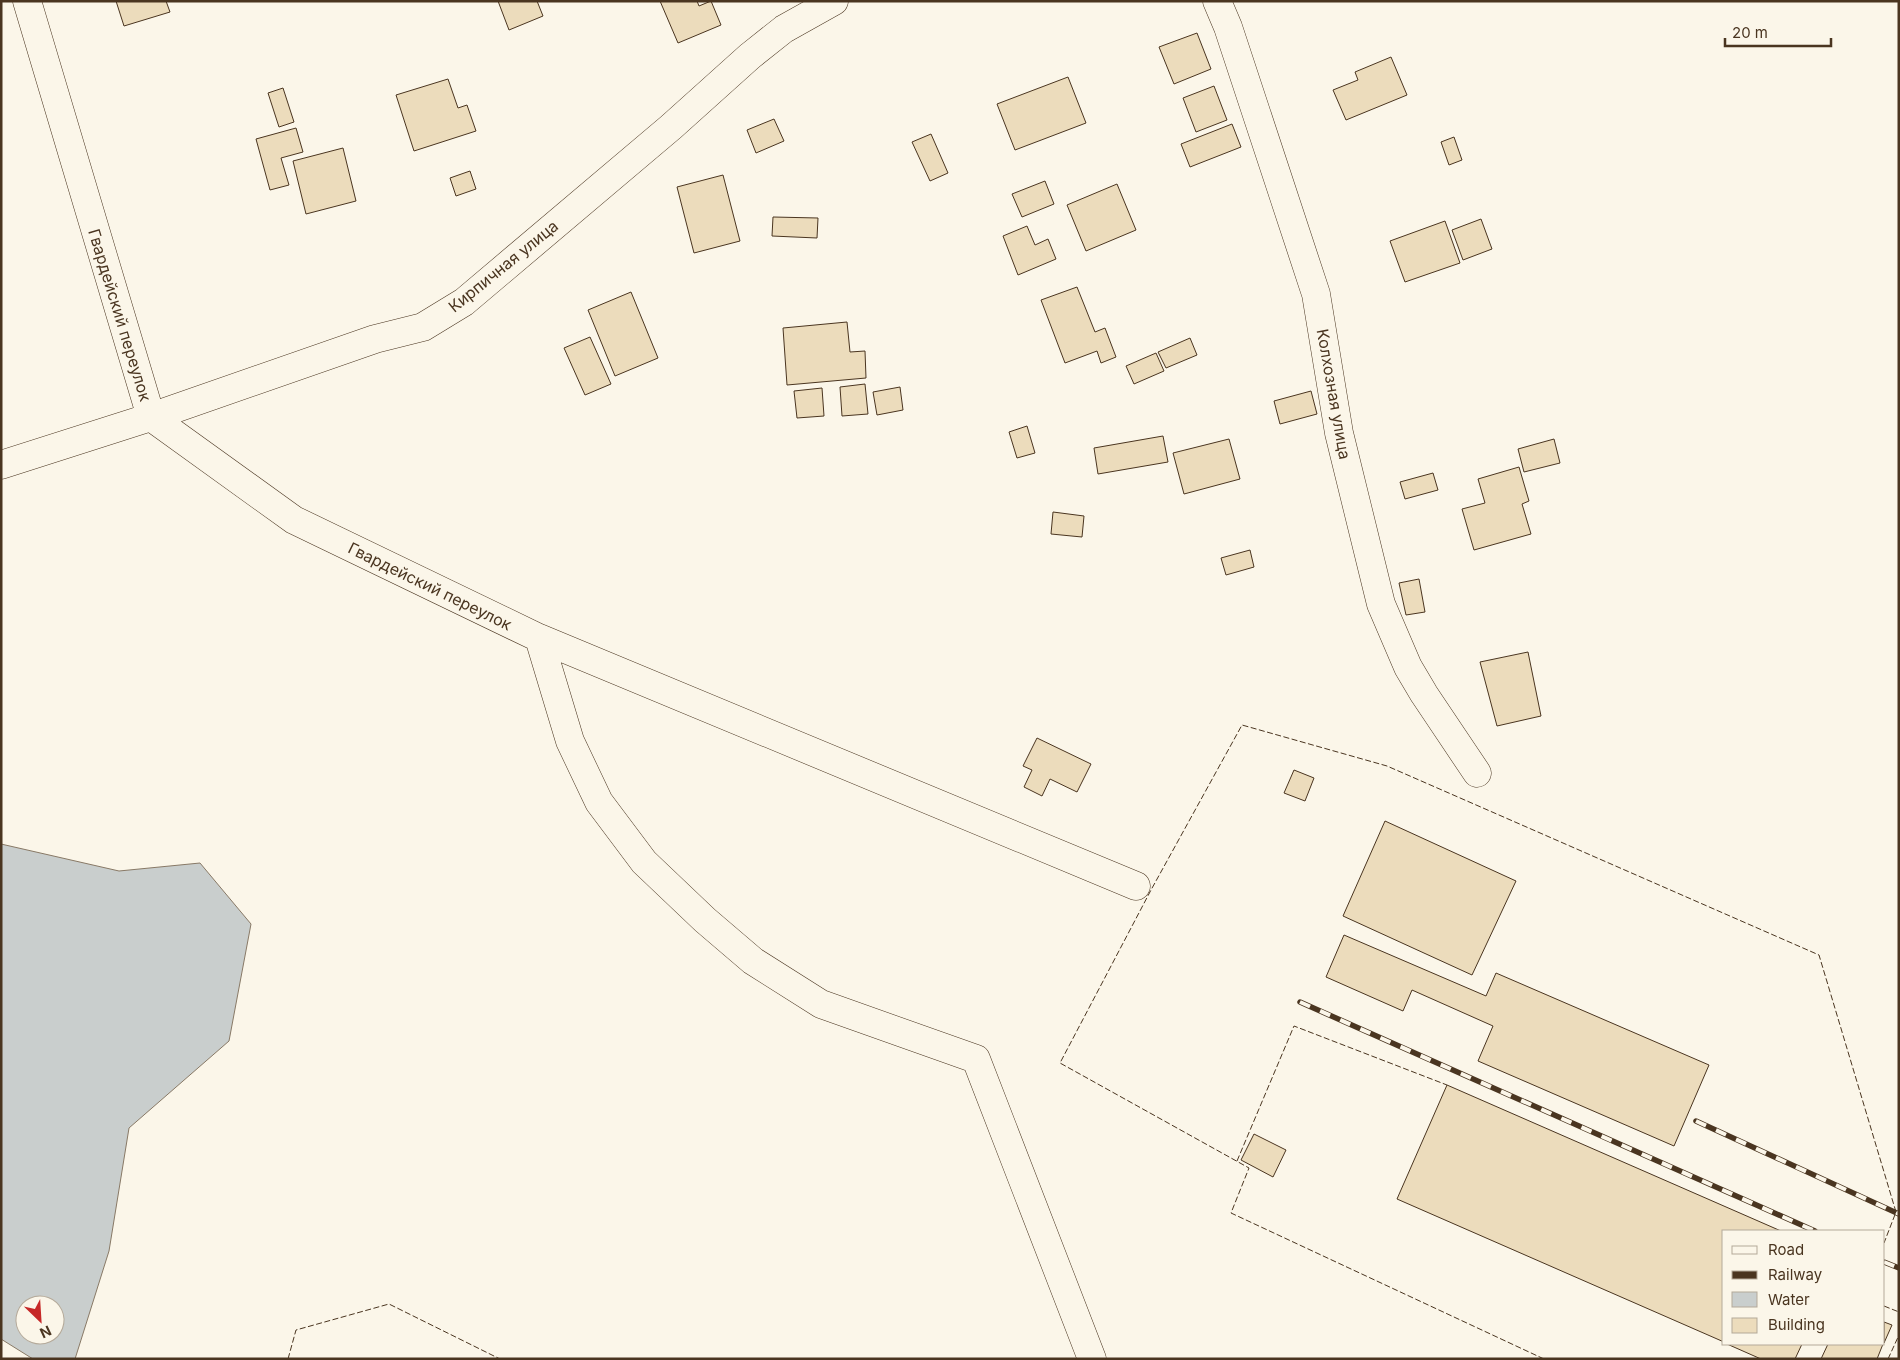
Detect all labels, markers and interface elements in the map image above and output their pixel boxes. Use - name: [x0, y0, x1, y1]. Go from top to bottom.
- scale bar: [1725, 15, 1831, 47]
- text: 20 m: [1732, 23, 1768, 42]
- street label: Кирпичная улица: [444, 216, 562, 316]
- street label: Гвардейский переулок: [84, 226, 156, 404]
- street label: Колхозная улица: [1313, 327, 1355, 461]
- street label: Гвардейский переулок: [345, 538, 515, 634]
- legend: [1722, 1230, 1885, 1345]
- text: Road: [1768, 1240, 1804, 1259]
- text: Railway: [1768, 1265, 1823, 1284]
- text: Water: [1768, 1290, 1810, 1309]
- north arrow: [15, 1295, 65, 1345]
- text: Building: [1768, 1315, 1825, 1334]
- text: N: [37, 1322, 54, 1342]

